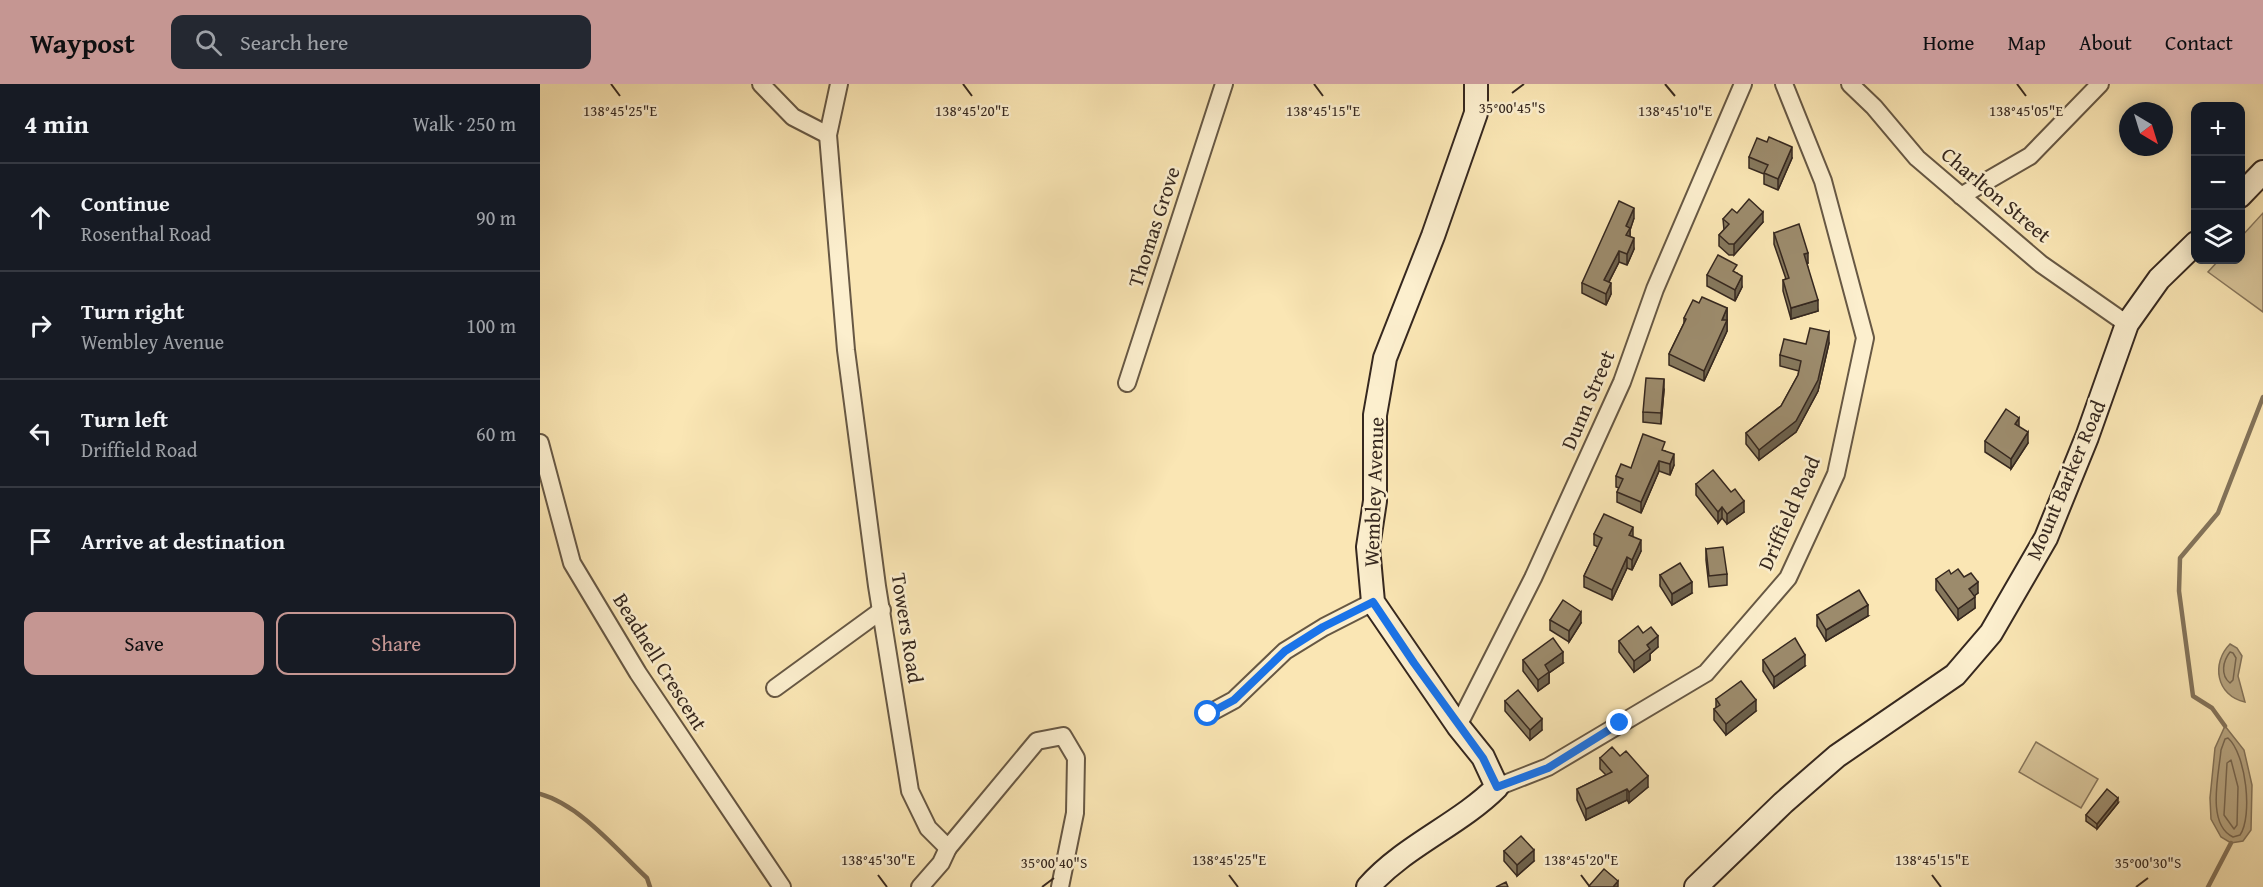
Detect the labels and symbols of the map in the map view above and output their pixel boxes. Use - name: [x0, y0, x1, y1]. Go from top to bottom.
- text: 35°00'45"S: [1479, 97, 1545, 118]
- text: 138°45'25"E: [583, 100, 657, 121]
- text: 138°45'20"E: [935, 100, 1009, 121]
- text: 138°45'15"E: [1286, 100, 1360, 121]
- text: 138°45'10"E: [1638, 100, 1712, 121]
- text: 138°45'05"E: [1989, 100, 2063, 121]
- north arrow: [2119, 102, 2173, 156]
- street label: Charlton Street: [1935, 139, 2059, 250]
- street label: Thomas Grove: [1119, 162, 1188, 291]
- street label: Dunn Street: [1553, 345, 1623, 454]
- street label: Mount Barker Road: [2018, 394, 2114, 565]
- street label: Wembley Avenue: [1355, 416, 1392, 568]
- street label: Driffield Road: [1750, 450, 1828, 575]
- street label: Towers Road: [883, 571, 932, 686]
- street label: Beadnell Crescent: [606, 587, 716, 737]
- route start: [1194, 700, 1220, 726]
- route end: [1606, 709, 1632, 735]
- text: 138°45'30"E: [841, 849, 915, 870]
- text: 138°45'25"E: [1192, 849, 1266, 870]
- text: 138°45'20"E: [1544, 849, 1618, 870]
- text: 138°45'15"E: [1895, 849, 1969, 870]
- text: 35°00'40"S: [1021, 852, 1087, 873]
- text: 35°00'30"S: [2115, 852, 2181, 873]

